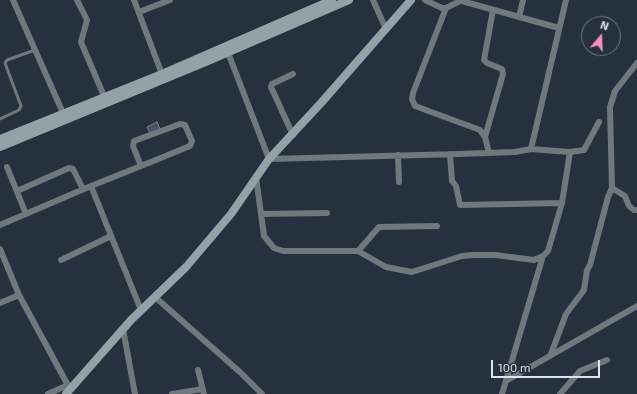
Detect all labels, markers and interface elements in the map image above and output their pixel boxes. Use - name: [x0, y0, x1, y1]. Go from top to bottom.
- north arrow: [581, 16, 621, 56]
- text: N: [599, 18, 611, 33]
- scale bar: [493, 352, 602, 378]
- text: 100 m: [498, 360, 530, 374]

